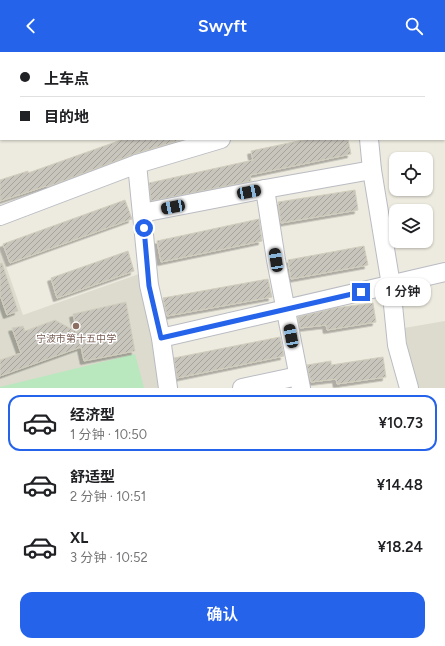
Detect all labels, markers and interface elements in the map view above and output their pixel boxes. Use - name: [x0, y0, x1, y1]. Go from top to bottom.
- icon: back: [20, 15, 42, 37]
- text: Swyft: [198, 15, 247, 37]
- icon: search: [403, 15, 425, 37]
- text: 上车点: [44, 70, 89, 88]
- text: 目的地: [44, 108, 89, 126]
- map controls: [389, 152, 433, 248]
- button: locate: [389, 152, 433, 196]
- car: [236, 184, 262, 200]
- car: [160, 199, 186, 215]
- button: layers: [389, 204, 433, 248]
- route start: [135, 219, 153, 237]
- car: [268, 247, 284, 273]
- callout: 1 分钟: [375, 278, 431, 306]
- route end: [352, 283, 370, 301]
- text: 1 分钟: [386, 284, 420, 299]
- marker: 宁波市第十五中学: [71, 321, 81, 331]
- car: [283, 323, 299, 349]
- place label: 宁波市第十五中学: [36, 332, 116, 345]
- icon: car: [22, 405, 58, 441]
- text: 经济型: [70, 406, 115, 424]
- text: ¥10.73: [378, 414, 423, 432]
- text: 1 分钟 · 10:50: [70, 427, 147, 442]
- icon: car: [22, 467, 58, 503]
- text: 舒适型: [70, 468, 115, 486]
- text: ¥14.48: [377, 476, 423, 494]
- text: 2 分钟 · 10:51: [70, 489, 146, 504]
- icon: car: [22, 529, 58, 565]
- text: XL: [70, 529, 88, 547]
- text: ¥18.24: [377, 538, 423, 556]
- text: 3 分钟 · 10:52: [70, 550, 148, 565]
- button: 确认: [20, 592, 425, 638]

